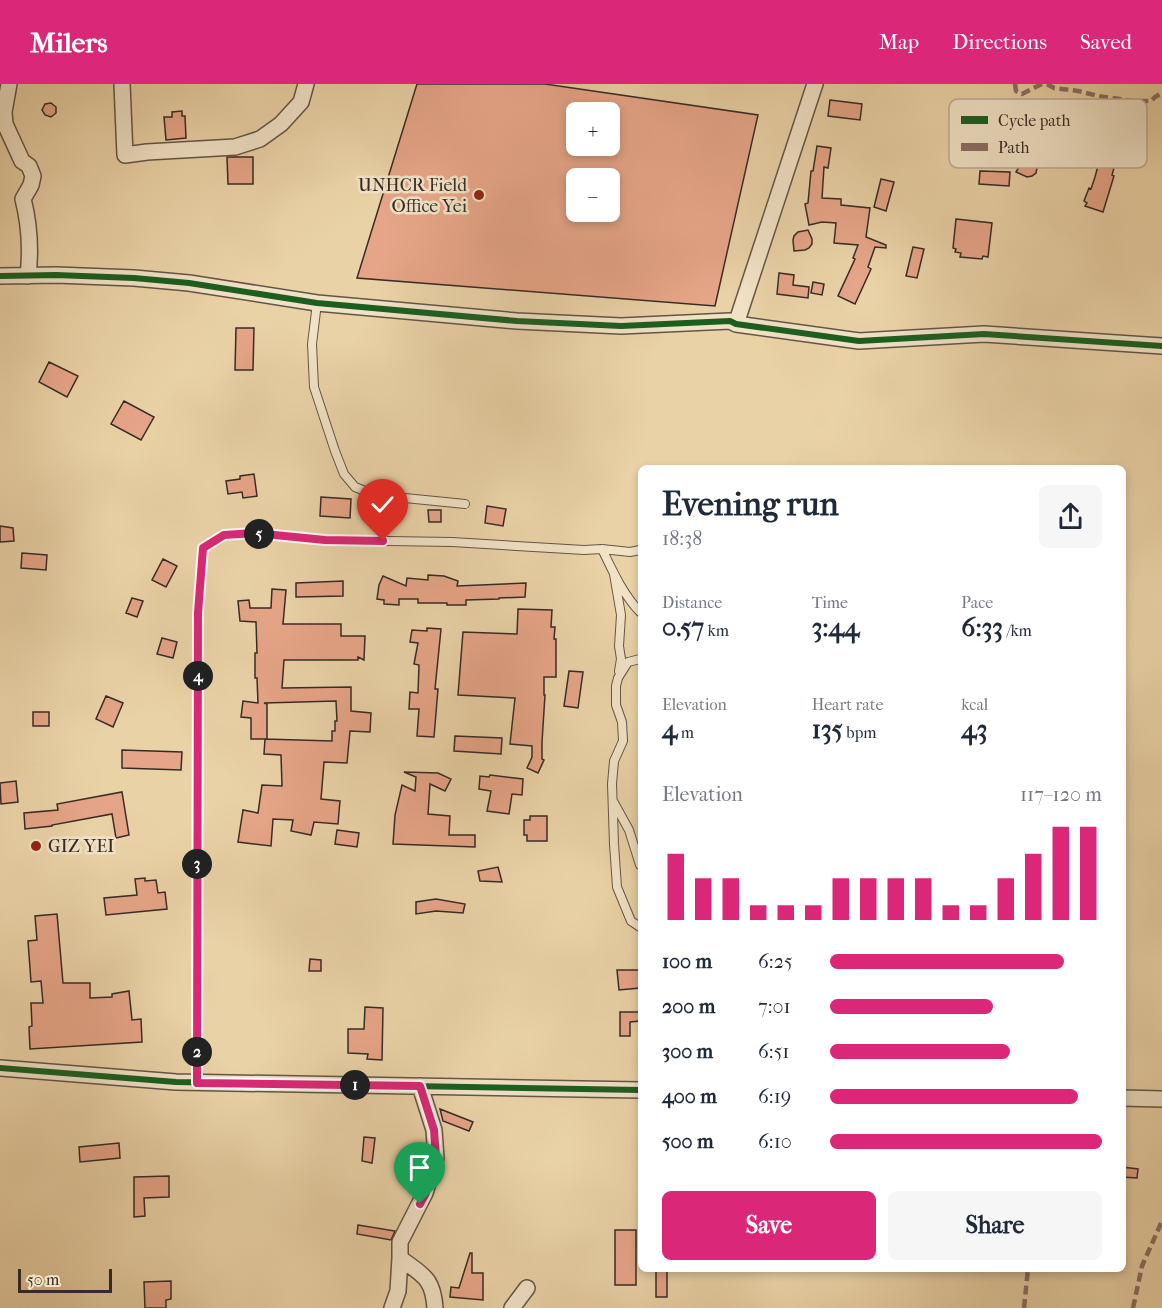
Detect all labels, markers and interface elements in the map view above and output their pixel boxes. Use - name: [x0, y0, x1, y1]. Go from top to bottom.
- text: Milers: [30, 26, 108, 59]
- text: Map: [879, 30, 919, 54]
- text: Directions: [952, 30, 1047, 54]
- text: Saved: [1080, 30, 1132, 54]
- legend: [949, 99, 1147, 168]
- map controls: [566, 102, 620, 222]
- button: +: [566, 102, 620, 156]
- text: Cycle path: [998, 111, 1070, 130]
- text: Path: [998, 138, 1030, 157]
- button: −: [566, 168, 620, 222]
- place label: UNHCR Field Office Yei: [358, 175, 468, 217]
- marker: UNHCR Field Office Yei: [472, 188, 486, 202]
- pin: [357, 479, 408, 541]
- text: Evening run: [662, 485, 839, 524]
- button: share: [1039, 485, 1102, 548]
- icon: check: [366, 488, 399, 521]
- pin: 5: [244, 519, 274, 549]
- text: 5: [256, 524, 262, 543]
- text: 18:38: [662, 527, 702, 550]
- text: Distance: [662, 593, 722, 612]
- text: Time: [812, 593, 848, 612]
- text: Pace: [961, 593, 993, 612]
- text: 0.57: [662, 612, 704, 643]
- text: 3:44: [812, 612, 859, 643]
- text: 6:33: [961, 612, 1003, 643]
- text: km: [704, 621, 729, 640]
- text: /km: [1003, 621, 1032, 640]
- pin: 4: [183, 661, 213, 691]
- text: 4: [193, 666, 203, 685]
- text: Elevation: [662, 695, 727, 714]
- text: Heart rate: [812, 695, 883, 714]
- text: kcal: [961, 695, 988, 714]
- text: 4: [662, 714, 677, 745]
- text: 135: [812, 714, 843, 745]
- text: 43: [961, 714, 987, 745]
- text: m: [677, 723, 694, 742]
- text: bpm: [843, 723, 877, 742]
- text: Elevation: [662, 783, 743, 806]
- text: 117–120 m: [1020, 783, 1102, 806]
- place label: GIZ YEI: [48, 836, 114, 857]
- marker: GIZ YEI: [29, 839, 43, 853]
- pin: 3: [182, 849, 212, 879]
- text: 3: [194, 854, 200, 873]
- text: 100 m: [662, 950, 712, 973]
- text: 6:25: [758, 950, 793, 973]
- text: 200 m: [662, 995, 715, 1018]
- text: 7:01: [758, 995, 791, 1018]
- pin: 2: [182, 1037, 212, 1067]
- text: 300 m: [662, 1040, 713, 1063]
- text: 6:51: [758, 1040, 789, 1063]
- text: 2: [193, 1042, 201, 1061]
- pin: 1: [340, 1070, 370, 1100]
- text: 1: [352, 1075, 358, 1094]
- text: 400 m: [662, 1085, 717, 1108]
- text: 6:19: [758, 1085, 791, 1108]
- text: 500 m: [662, 1130, 714, 1153]
- text: 6:10: [758, 1130, 792, 1153]
- pin: [394, 1142, 445, 1204]
- icon: arrive: [403, 1151, 436, 1184]
- button: Save: [662, 1191, 876, 1260]
- button: Share: [888, 1191, 1102, 1260]
- scale bar: [18, 1266, 112, 1294]
- text: 50 m: [27, 1270, 59, 1289]

